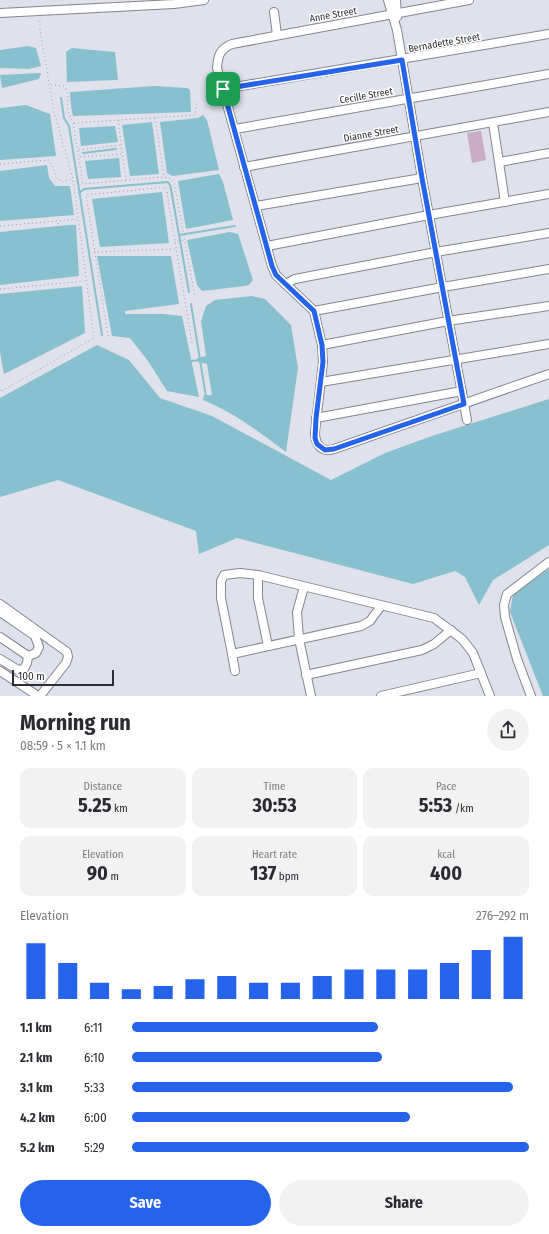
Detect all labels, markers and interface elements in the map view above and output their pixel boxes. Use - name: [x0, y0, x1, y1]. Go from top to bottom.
- street label: Anne Street: [309, 5, 358, 25]
- street label: Bernadette Street: [407, 31, 482, 55]
- pin: [206, 72, 240, 106]
- icon: arrive: [212, 78, 234, 100]
- street label: Cecille Street: [339, 85, 394, 107]
- street label: Dianne Street: [343, 123, 400, 145]
- scale bar: [12, 668, 114, 687]
- text: 100 m: [18, 670, 45, 683]
- text: Morning run: [20, 709, 131, 736]
- button: share: [487, 709, 529, 751]
- text: 08:59 · 5 × 1.1 km: [20, 738, 106, 753]
- text: Distance: [84, 780, 122, 793]
- text: Time: [264, 780, 285, 793]
- text: Pace: [436, 780, 456, 793]
- text: 5.25: [78, 793, 111, 817]
- text: 30:53: [252, 793, 297, 817]
- text: 5:53: [419, 793, 452, 817]
- text: km: [111, 802, 128, 815]
- text: /km: [452, 802, 474, 815]
- text: Elevation: [82, 848, 124, 861]
- text: Heart rate: [252, 848, 297, 861]
- text: kcal: [437, 848, 455, 861]
- text: 90: [87, 861, 108, 885]
- text: 137: [250, 861, 276, 885]
- text: 400: [430, 861, 462, 885]
- text: m: [108, 870, 119, 883]
- text: bpm: [276, 870, 299, 883]
- text: Elevation: [20, 908, 69, 923]
- text: 276–292 m: [476, 908, 529, 923]
- text: 1.1 km: [20, 1020, 52, 1035]
- text: 6:11: [84, 1020, 103, 1035]
- text: 2.1 km: [20, 1050, 52, 1065]
- text: 6:10: [84, 1050, 105, 1065]
- text: 3.1 km: [20, 1080, 53, 1095]
- text: 5:33: [84, 1080, 105, 1095]
- text: 4.2 km: [20, 1110, 55, 1125]
- text: 6:00: [84, 1110, 107, 1125]
- text: 5.2 km: [20, 1140, 55, 1155]
- text: 5:29: [84, 1140, 105, 1155]
- button: Save: [20, 1180, 271, 1226]
- button: Share: [279, 1180, 529, 1226]

